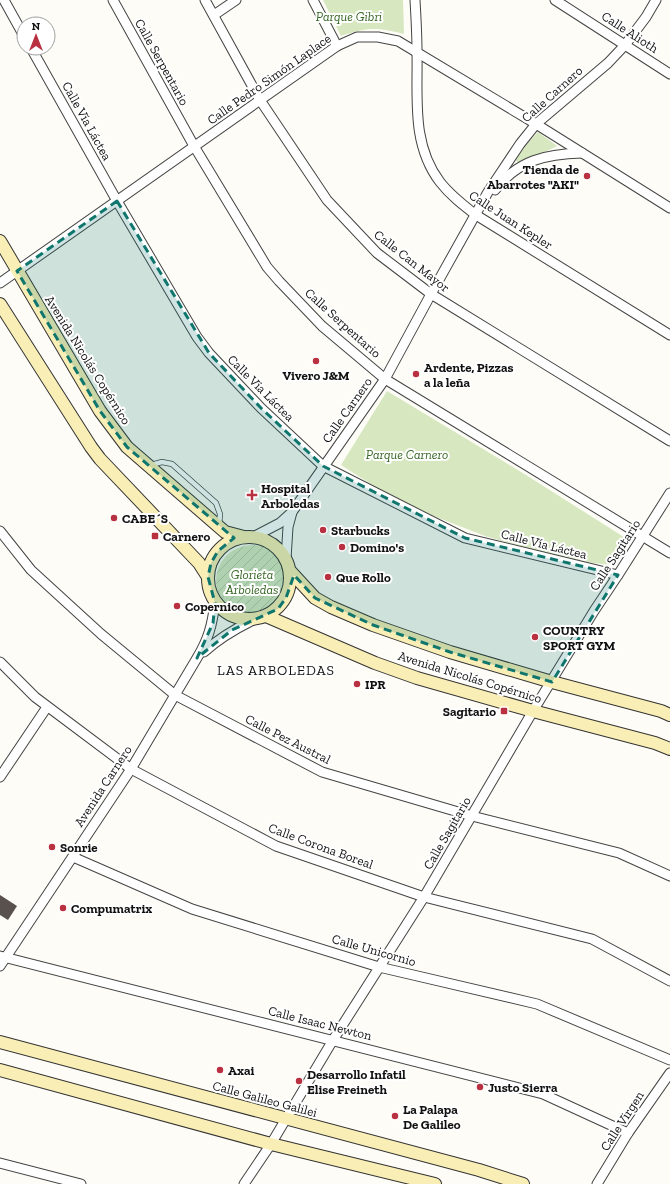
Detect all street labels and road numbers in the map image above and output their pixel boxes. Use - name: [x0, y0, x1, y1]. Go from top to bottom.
- street label: Calle Alioth: [599, 8, 662, 56]
- street label: Calle Serpentario: [132, 16, 192, 108]
- street label: Calle Pedro Simón Laplace: [204, 31, 334, 127]
- street label: Calle Carnero: [519, 63, 586, 125]
- street label: Calle Vía Láctea: [59, 79, 115, 164]
- street label: Calle Juan Kepler: [466, 187, 556, 253]
- street label: Calle Can Mayor: [371, 227, 453, 295]
- street label: Calle Serpentario: [302, 285, 384, 361]
- street label: Avenida Nicolás Copérnico: [42, 293, 134, 428]
- street label: Calle Vía Láctea: [225, 352, 298, 425]
- street label: Calle Carnero: [319, 374, 375, 446]
- street label: Calle Sagitario: [587, 516, 644, 593]
- street label: Calle Vía Láctea: [500, 526, 589, 562]
- street label: Avenida Nicolás Copérnico: [396, 648, 544, 706]
- street label: Calle Pez Austral: [243, 711, 334, 767]
- street label: Avenida Carnero: [71, 742, 135, 829]
- street label: Calle Sagitario: [420, 794, 474, 872]
- street label: Calle Corona Boreal: [267, 820, 376, 872]
- street label: Calle Unicornio: [330, 931, 418, 969]
- street label: Calle Isaac Newton: [267, 1003, 374, 1043]
- street label: Calle Galileo Galilei: [211, 1078, 319, 1120]
- street label: Calle Virgen: [597, 1088, 647, 1154]

